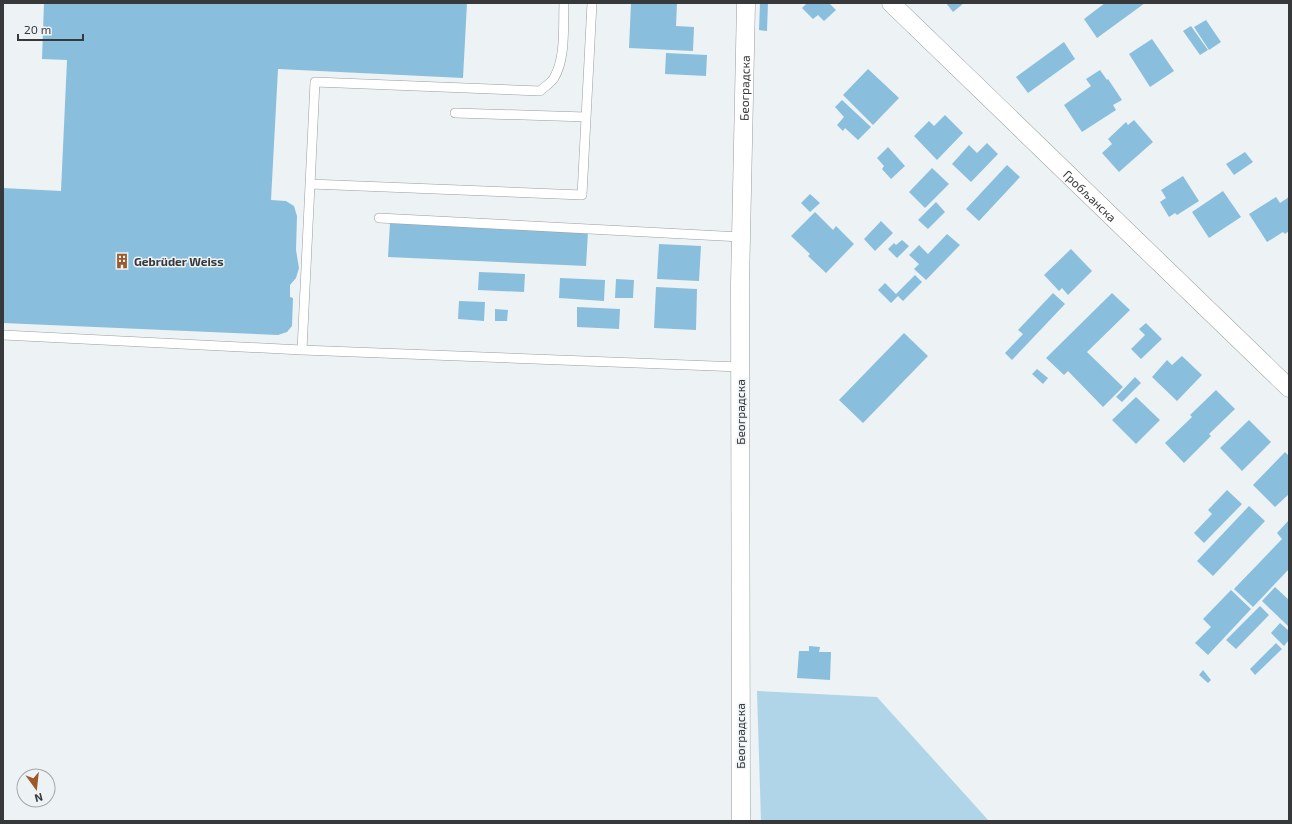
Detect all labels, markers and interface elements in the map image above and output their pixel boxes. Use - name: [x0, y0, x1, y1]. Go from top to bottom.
- scale bar: [18, 16, 83, 42]
- text: 20 m: [24, 22, 51, 36]
- street label: Београдска: [736, 55, 752, 121]
- street label: Гробљанска: [1061, 167, 1119, 224]
- building icon: Gebrüder Weiss: [113, 252, 131, 270]
- place label: Gebrüder Weiss: [134, 254, 224, 268]
- street label: Београдска: [733, 379, 747, 445]
- street label: Београдска: [733, 703, 747, 769]
- north arrow: [16, 768, 56, 808]
- text: N: [33, 791, 44, 805]

